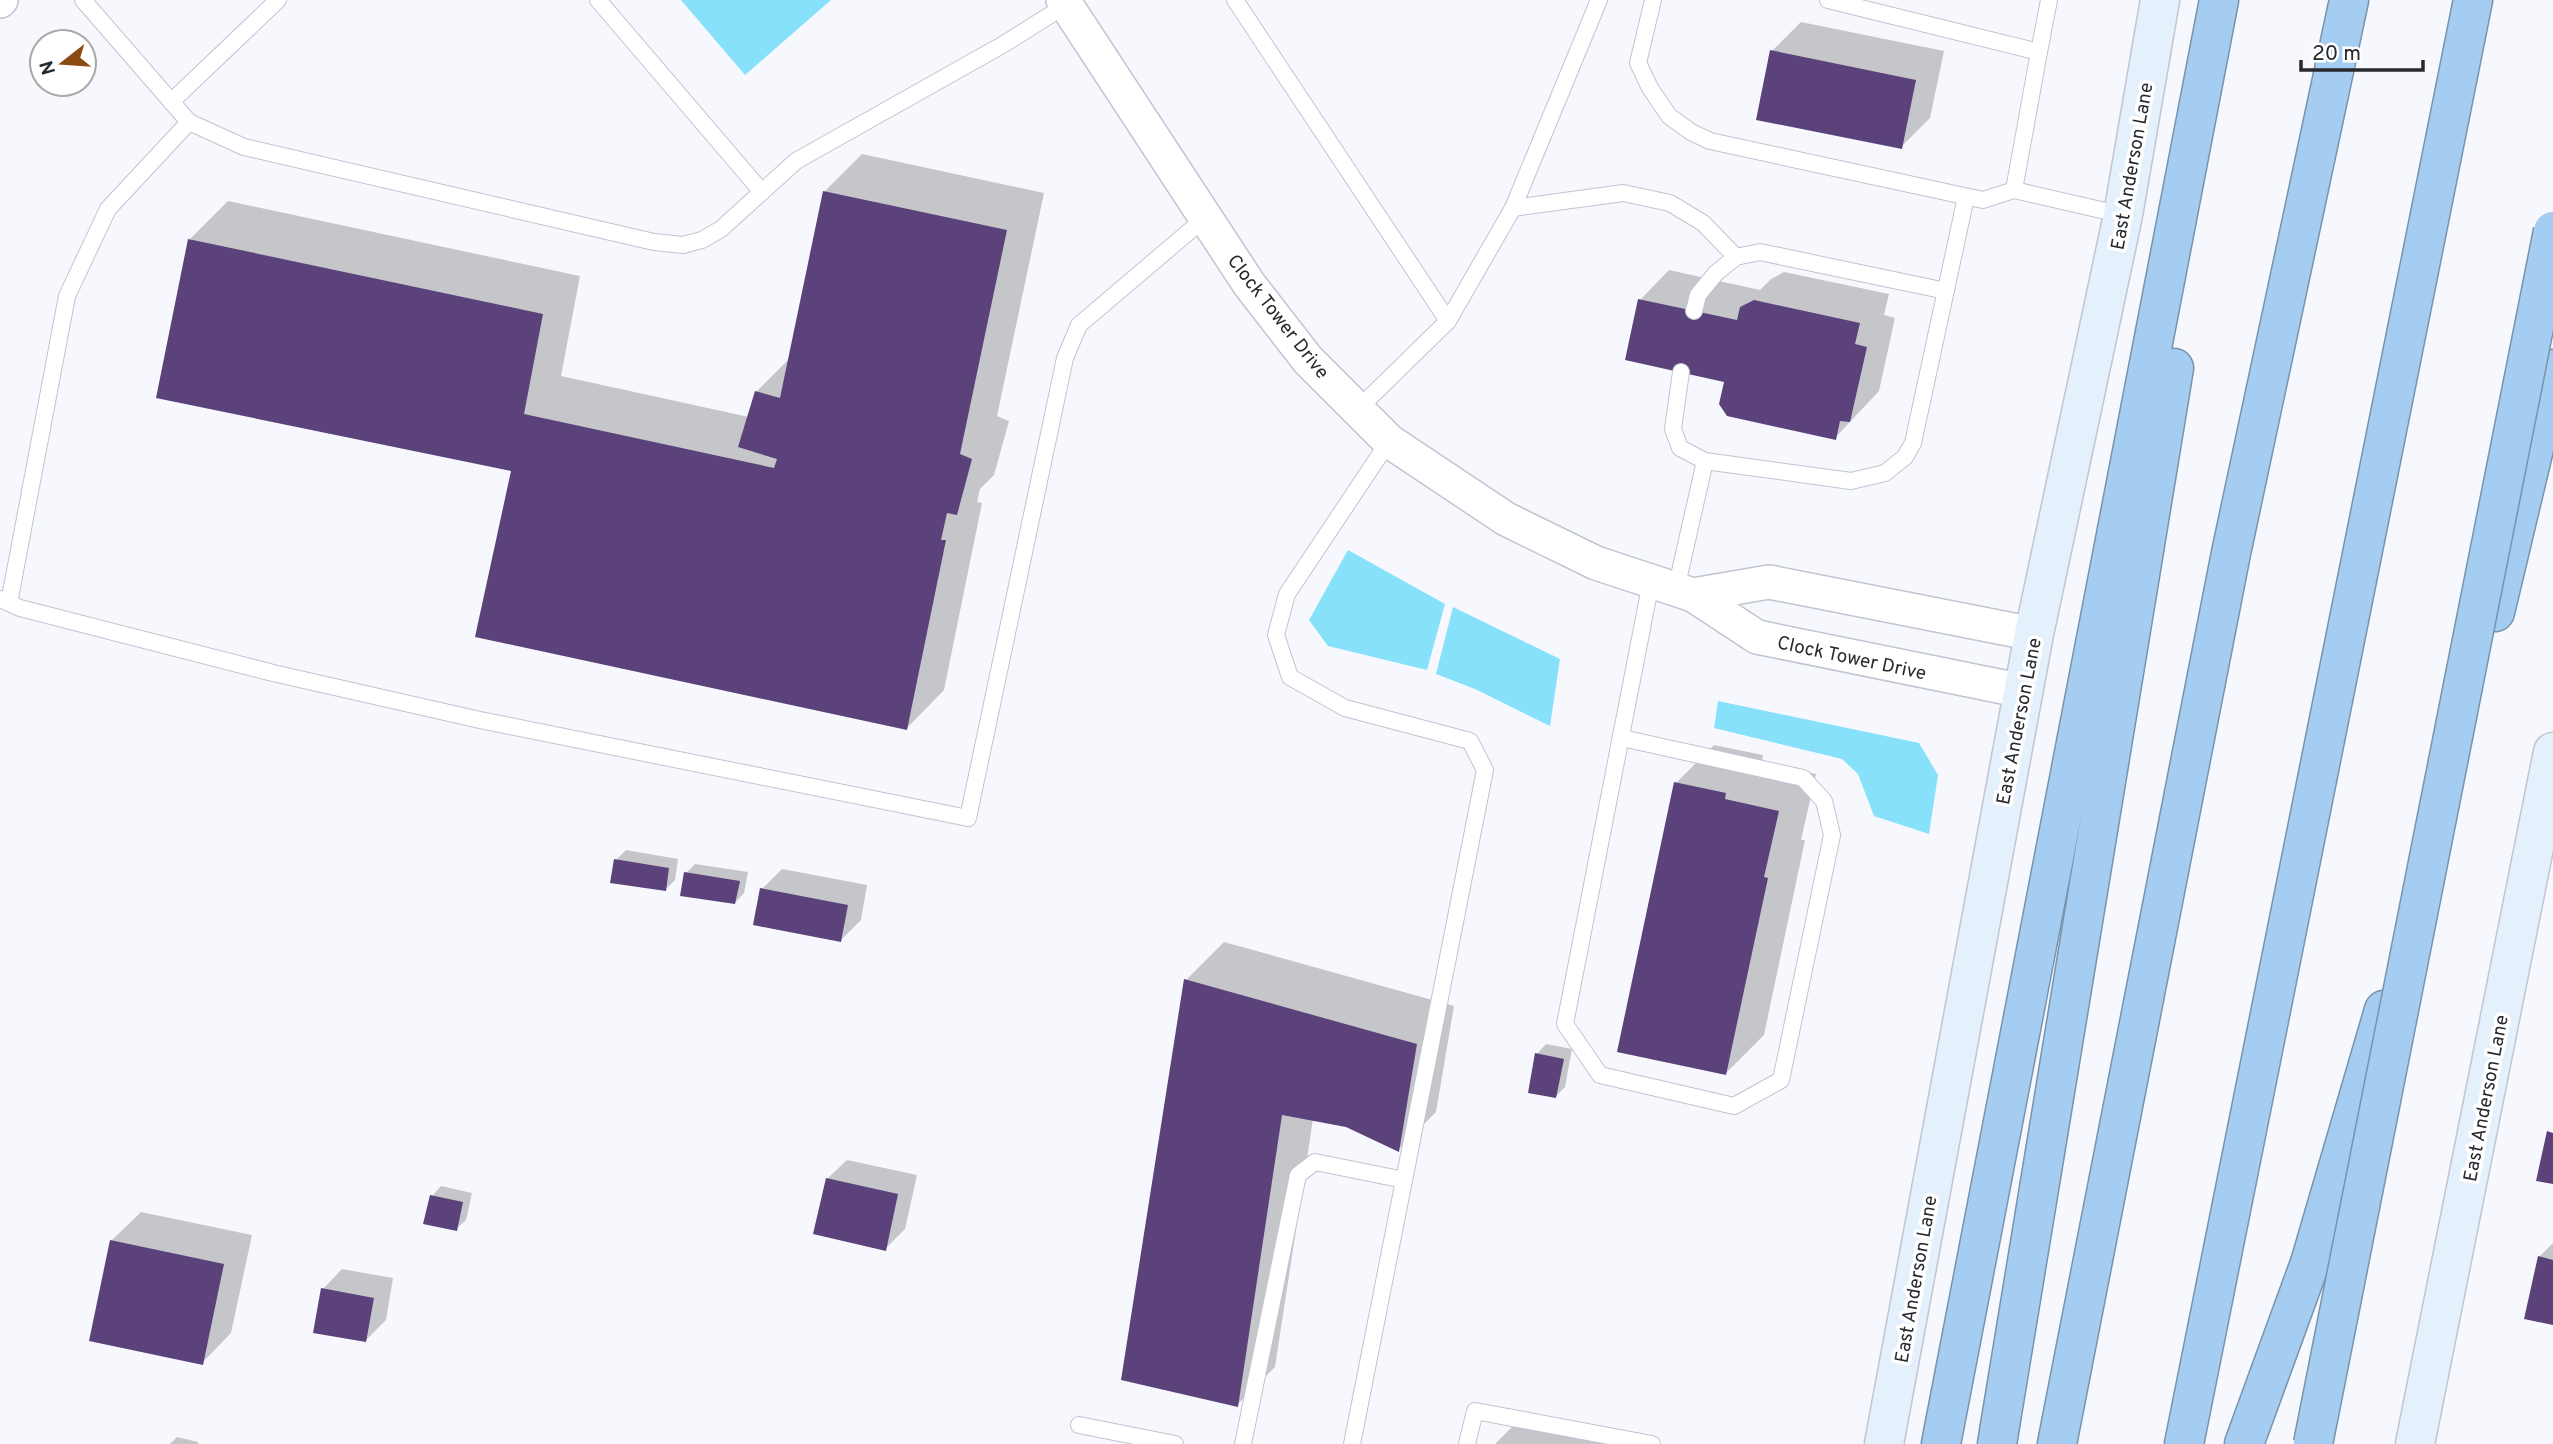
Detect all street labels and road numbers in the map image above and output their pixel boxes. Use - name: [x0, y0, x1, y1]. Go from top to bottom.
- street label: East Anderson Lane: [2106, 81, 2160, 252]
- street label: Clock Tower Drive: [1221, 250, 1334, 384]
- street label: Clock Tower Drive: [1775, 631, 1928, 686]
- street label: East Anderson Lane: [1992, 636, 2048, 807]
- street label: East Anderson Lane: [2459, 1013, 2515, 1184]
- street label: East Anderson Lane: [1890, 1194, 1944, 1365]

